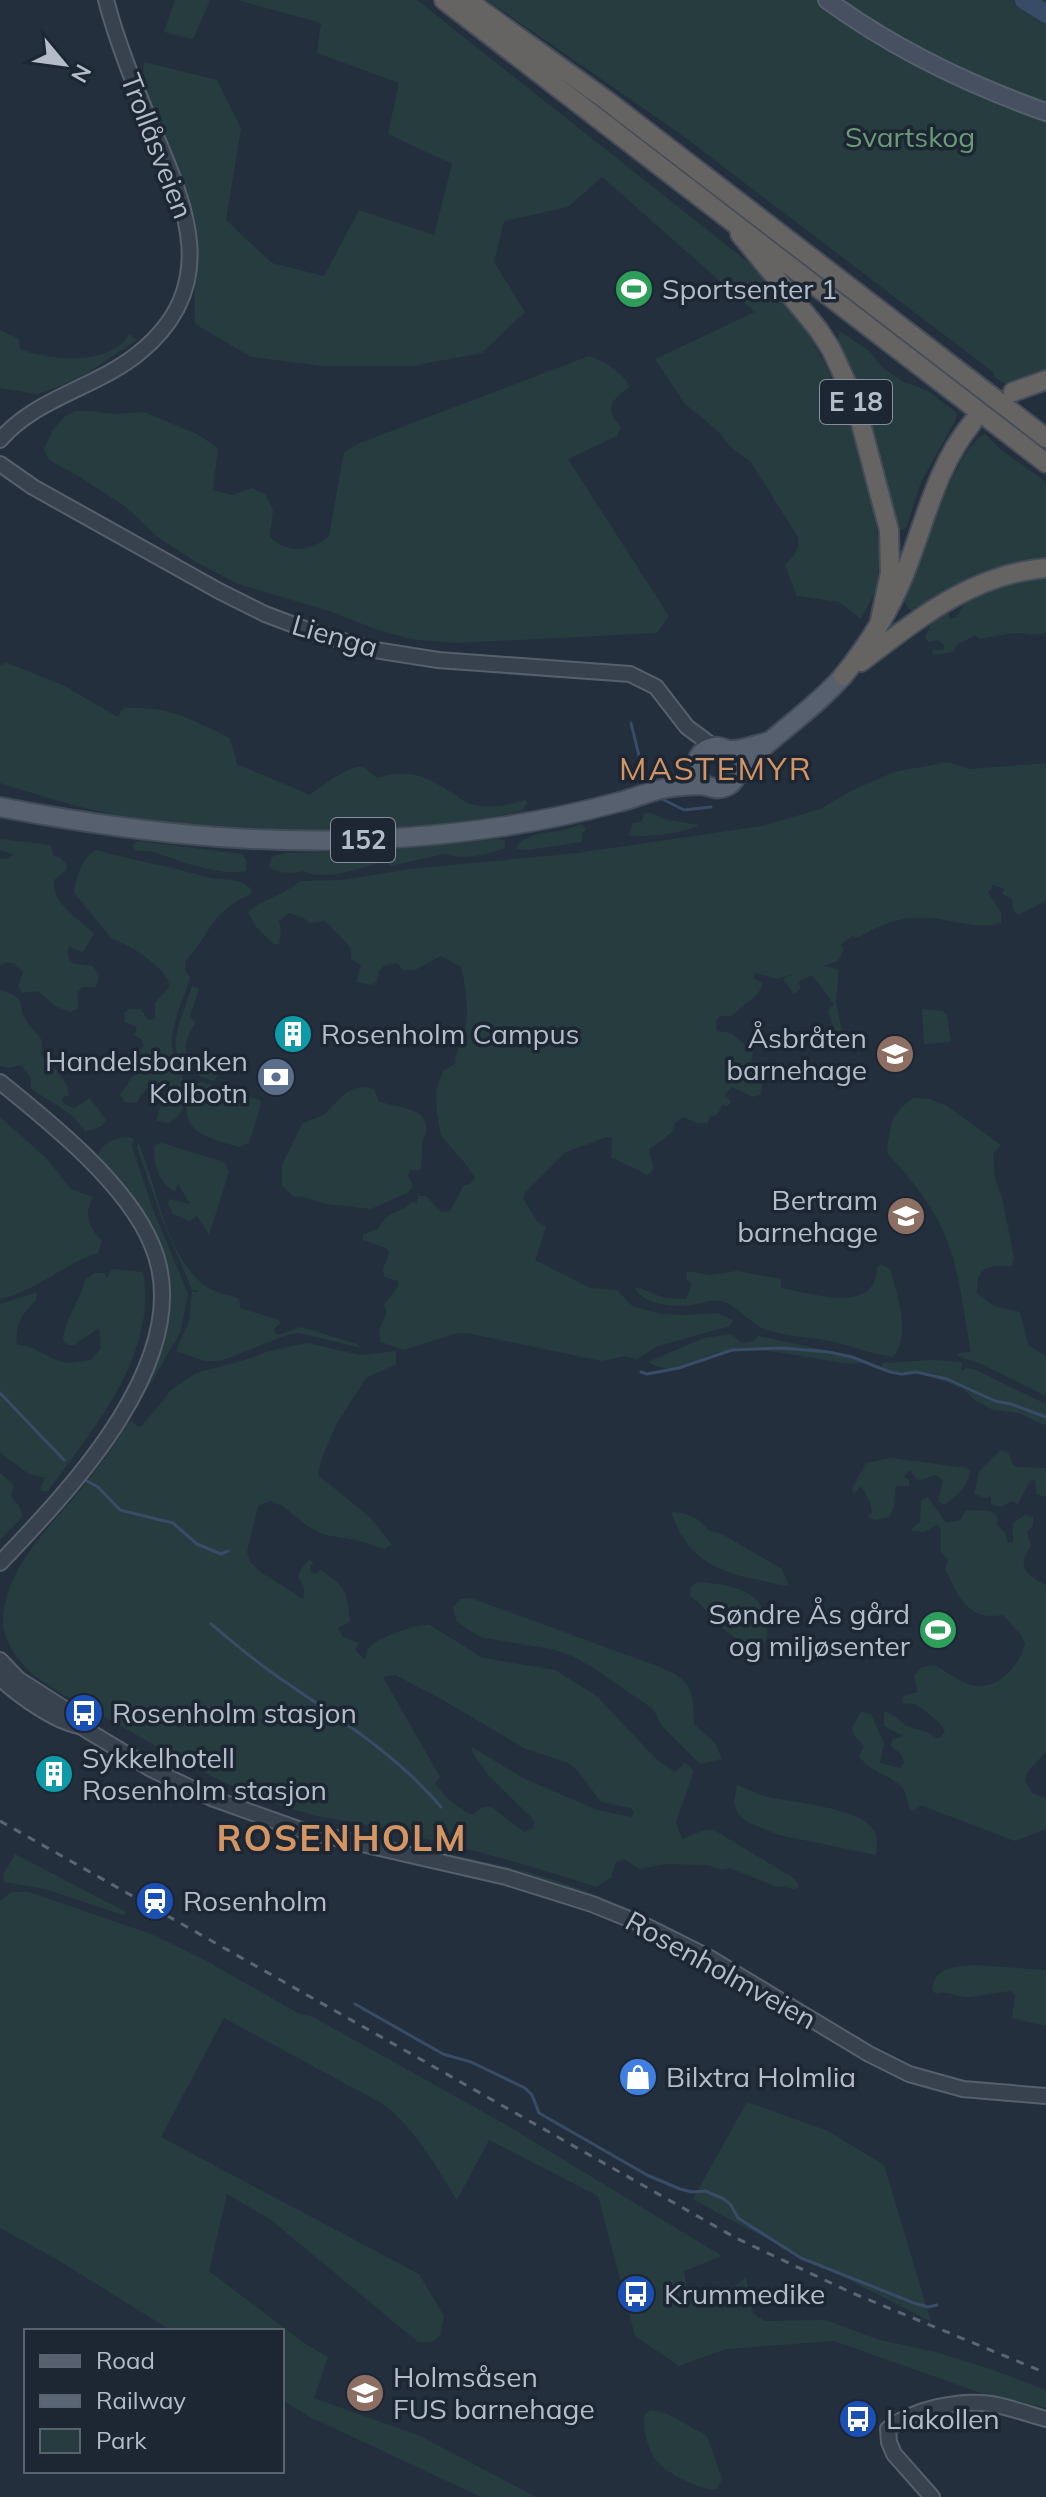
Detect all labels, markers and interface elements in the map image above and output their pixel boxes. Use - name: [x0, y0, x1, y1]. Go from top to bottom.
- north arrow: [24, 24, 104, 104]
- text: N: [65, 60, 98, 88]
- street label: Trollåsveien: [114, 68, 201, 223]
- park label: Svartskog: [845, 119, 975, 154]
- sports icon: Sportsenter 1: [613, 268, 655, 310]
- place label: Sportsenter 1: [662, 271, 838, 306]
- road number: E 18: [820, 380, 892, 424]
- street label: Lienga: [288, 607, 382, 664]
- district label: MASTEMYR: [619, 748, 813, 788]
- road number: 152: [331, 818, 395, 862]
- building icon: Rosenholm Campus: [272, 1013, 314, 1055]
- place label: Rosenholm Campus: [321, 1016, 579, 1051]
- place label: Åsbråten barnehage: [726, 1020, 867, 1087]
- school or university icon: Åsbråten barnehage: [874, 1033, 916, 1075]
- place label: Handelsbanken Kolbotn: [45, 1043, 248, 1110]
- bank icon: Handelsbanken Kolbotn: [255, 1056, 297, 1098]
- place label: Bertram barnehage: [737, 1182, 878, 1249]
- school or university icon: Bertram barnehage: [885, 1195, 927, 1237]
- place label: Søndre Ås gård og miljøsenter: [709, 1596, 911, 1663]
- sports icon: Søndre Ås gård og miljøsenter: [917, 1609, 959, 1651]
- bus stop icon: Rosenholm stasjon: [63, 1692, 105, 1734]
- place label: Rosenholm stasjon: [112, 1695, 357, 1730]
- place label: Sykkelhotell Rosenholm stasjon: [82, 1740, 327, 1807]
- building icon: Sykkelhotell Rosenholm stasjon: [33, 1753, 75, 1795]
- district label: ROSENHOLM: [217, 1815, 467, 1860]
- station icon: Rosenholm: [134, 1880, 176, 1922]
- place label: Rosenholm: [183, 1883, 327, 1918]
- street label: Rosenholmveien: [620, 1903, 823, 2036]
- shop icon: Bilxtra Holmlia: [617, 2056, 659, 2098]
- place label: Bilxtra Holmlia: [666, 2059, 856, 2094]
- bus stop icon: Krummedike: [615, 2273, 657, 2315]
- place label: Krummedike: [664, 2276, 825, 2311]
- legend: [24, 2329, 284, 2473]
- text: Road: [96, 2345, 155, 2375]
- place label: Holmsåsen FUS barnehage: [393, 2359, 595, 2426]
- school or university icon: Holmsåsen FUS barnehage: [344, 2372, 386, 2414]
- text: Railway: [96, 2385, 186, 2415]
- bus stop icon: Liakollen: [837, 2398, 879, 2440]
- place label: Liakollen: [886, 2401, 1000, 2436]
- text: Park: [96, 2425, 147, 2455]

